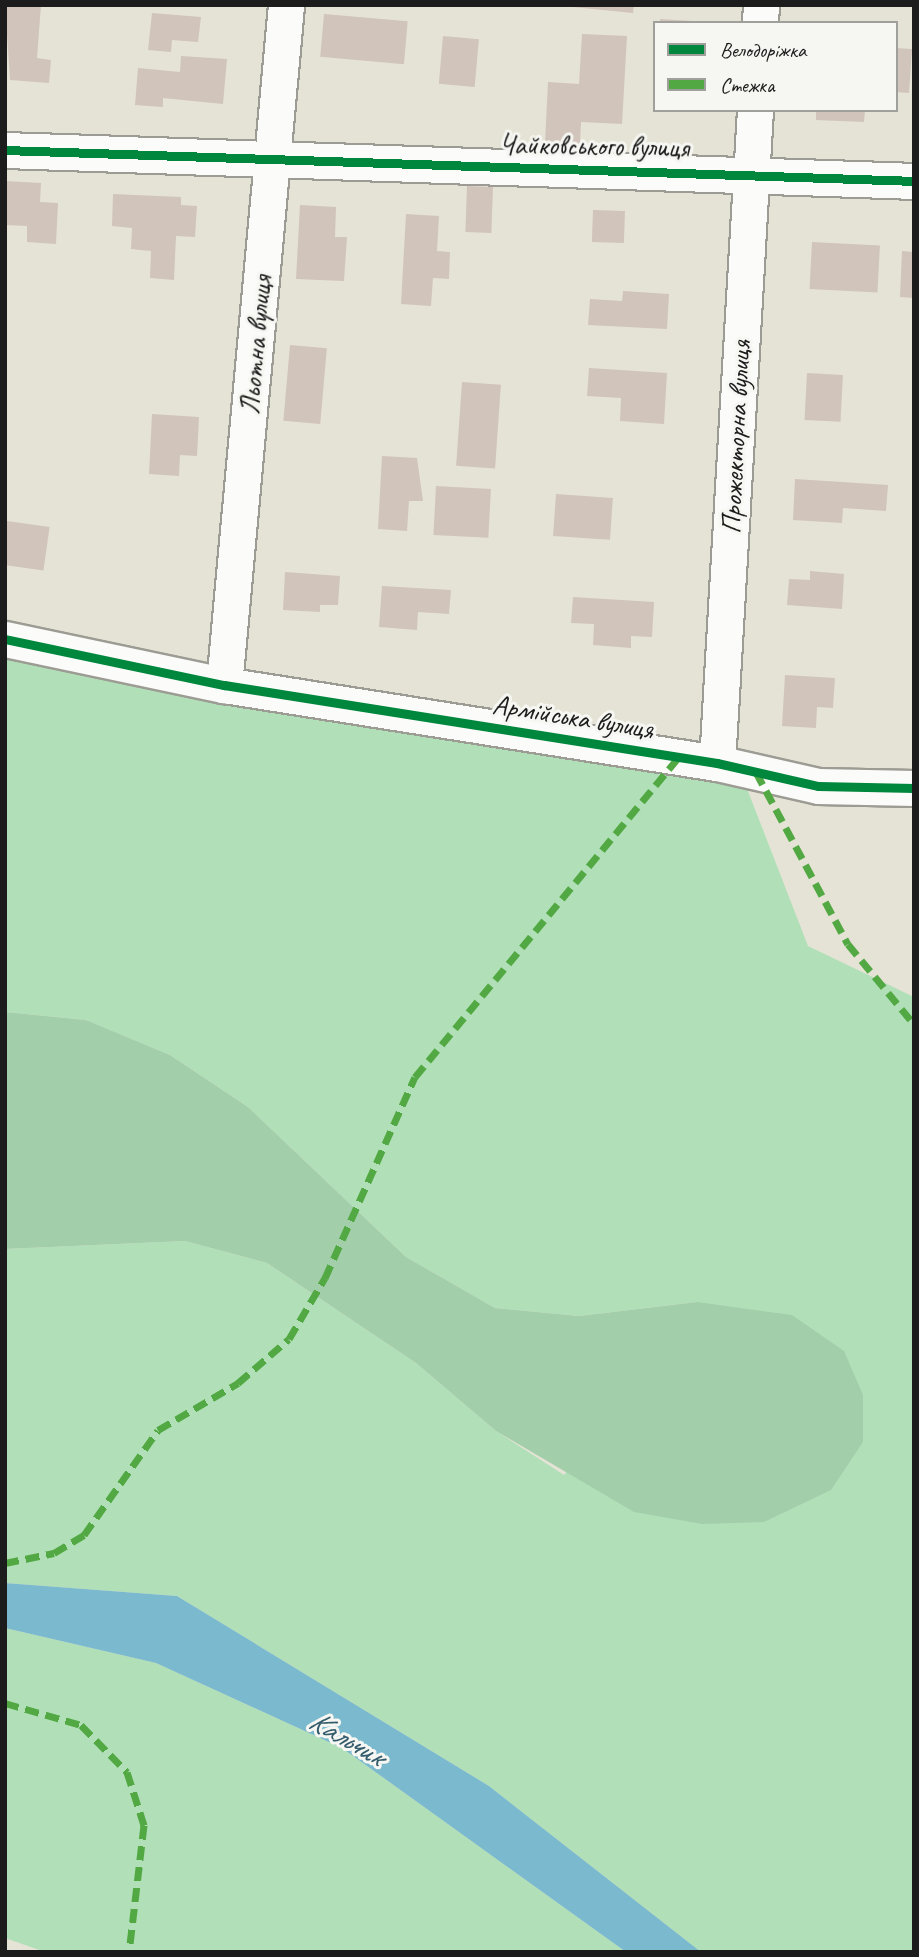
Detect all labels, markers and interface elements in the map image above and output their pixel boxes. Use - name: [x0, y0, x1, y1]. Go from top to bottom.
- legend: [653, 21, 898, 112]
- text: Велодоріжка: [720, 37, 806, 63]
- text: Стежка: [720, 72, 774, 98]
- street label: Чайковського вулиця: [499, 128, 689, 164]
- street label: Льотна вулиця: [233, 273, 279, 417]
- street label: Прожекторна вулиця: [714, 338, 758, 536]
- street label: Армійська вулиця: [489, 688, 657, 746]
- water label: Кальчик: [303, 1702, 391, 1774]

